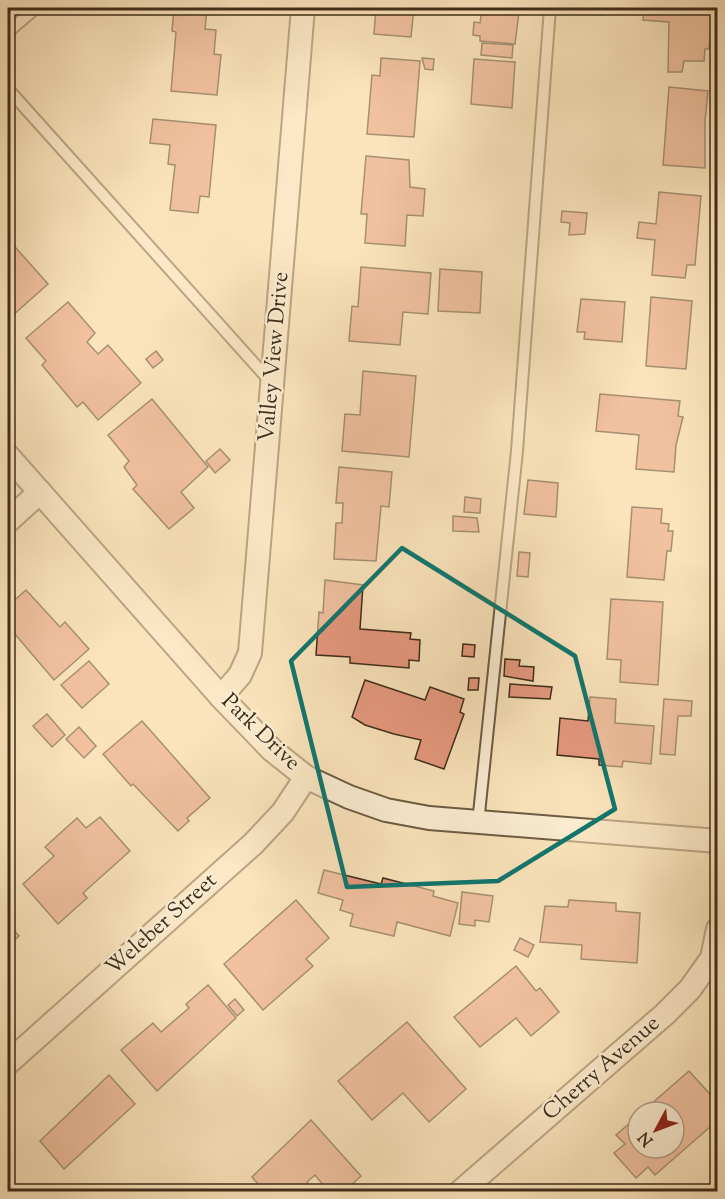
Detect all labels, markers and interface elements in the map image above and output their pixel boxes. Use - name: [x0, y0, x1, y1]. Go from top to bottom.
- street label: Valley View Drive: [252, 271, 298, 443]
- street label: Park Drive: [213, 687, 307, 779]
- street label: Weleber Street: [99, 866, 225, 984]
- street label: Cherry Avenue: [536, 1009, 668, 1129]
- north arrow: [626, 1100, 686, 1160]
- text: N: [634, 1126, 659, 1151]

